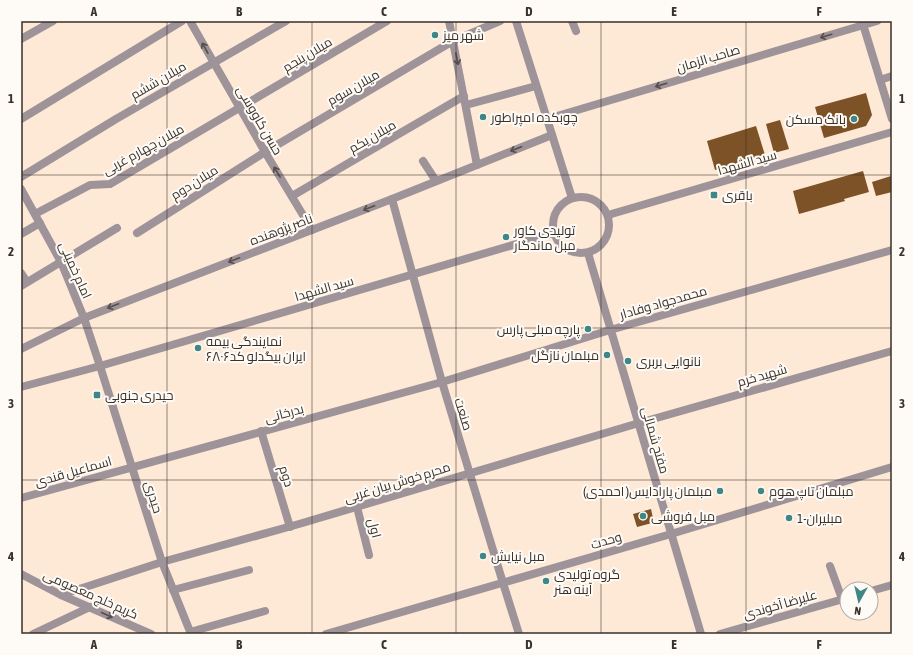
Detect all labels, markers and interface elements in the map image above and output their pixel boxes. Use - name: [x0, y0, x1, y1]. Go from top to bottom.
- text: A: [90, 4, 98, 19]
- text: B: [236, 4, 243, 19]
- text: C: [381, 4, 387, 19]
- text: D: [525, 4, 533, 19]
- text: E: [671, 4, 677, 19]
- text: F: [816, 4, 822, 19]
- place label: شهر میز: [442, 28, 484, 43]
- marker: شهر میز: [430, 30, 440, 40]
- one-way arrow: [820, 33, 833, 40]
- street label: میلان پنجم: [280, 34, 336, 77]
- one-way arrow: [201, 42, 208, 54]
- street label: صاحب الزمان: [674, 42, 742, 75]
- one-way arrow: [453, 52, 461, 65]
- street label: میلان ششم: [128, 58, 190, 104]
- street label: میلان سوم: [325, 67, 383, 110]
- one-way arrow: [655, 82, 668, 89]
- street label: حسن کاووسی: [234, 83, 285, 158]
- text: 1: [8, 91, 14, 106]
- text: 1: [899, 91, 905, 106]
- place label: چوبکده امپراطور: [490, 110, 578, 127]
- marker: چوبکده امپراطور: [478, 112, 488, 122]
- place label: بانک مسکن: [786, 112, 846, 127]
- marker: بانک مسکن: [849, 114, 859, 124]
- street label: میلان یکم: [346, 117, 399, 158]
- street label: میلان چهارم غربی: [100, 121, 188, 180]
- one-way arrow: [510, 146, 522, 154]
- street label: سید الشهدا: [716, 147, 778, 178]
- street label: میلان دوم: [168, 162, 222, 204]
- one-way arrow: [273, 167, 281, 178]
- place label: باقری: [722, 188, 753, 203]
- marker: باقری: [709, 190, 719, 200]
- one-way arrow: [363, 205, 375, 213]
- street label: ناصر پژوهنده: [248, 211, 316, 250]
- place label: تولیدی کاور مبل ماندگار: [513, 223, 576, 253]
- marker: تولیدی کاور مبل ماندگار: [501, 232, 511, 242]
- street label: امام خمینی: [55, 239, 95, 302]
- text: 2: [8, 244, 14, 259]
- text: 2: [899, 244, 905, 259]
- one-way arrow: [229, 256, 241, 264]
- street label: سید الشهدا: [293, 273, 355, 304]
- street label: محمدجواد وفادار: [617, 283, 709, 322]
- one-way arrow: [108, 303, 120, 311]
- place label: پارچه مبلی پارس: [497, 322, 581, 339]
- marker: پارچه مبلی پارس: [583, 324, 593, 334]
- place label: نمایندگی بیمه ایران بیگدلو کد۶۸۰۶: [206, 334, 306, 364]
- marker: نمایندگی بیمه ایران بیگدلو کد۶۸۰۶: [193, 343, 203, 353]
- place label: مبلمان نازگل: [531, 348, 599, 363]
- marker: مبلمان نازگل: [602, 350, 612, 360]
- place label: نانوایی بربری: [636, 354, 701, 369]
- marker: نانوایی بربری: [623, 356, 633, 366]
- street label: شهید خرم: [735, 361, 789, 392]
- place label: حیدری جنوبی: [105, 388, 173, 403]
- marker: حیدری جنوبی: [92, 390, 102, 400]
- text: 3: [8, 396, 14, 411]
- street label: صنعت: [451, 396, 476, 432]
- text: 3: [899, 396, 905, 411]
- street label: بدرخانی: [263, 401, 305, 426]
- street label: مفتح شمالی: [638, 405, 672, 476]
- street label: اسماعیل قندی: [33, 453, 113, 490]
- street label: محرم خوش بیان غربی: [342, 459, 453, 508]
- street label: دوم: [274, 464, 297, 489]
- street label: حیدری: [142, 479, 166, 515]
- place label: مبلمان پارادایس( احمدی): [583, 484, 712, 501]
- place label: مبلمان تاپ هوم: [769, 484, 854, 501]
- marker: مبلمان پارادایس( احمدی): [715, 486, 725, 496]
- marker: مبلمان تاپ هوم: [756, 486, 766, 496]
- place label: مبل فروشی: [651, 509, 715, 524]
- marker: مبل فروشی: [638, 511, 648, 521]
- place label: مبلیران-1: [797, 511, 842, 526]
- marker: مبلیران-1: [784, 513, 794, 523]
- street label: اول: [364, 517, 384, 540]
- street label: وحدت: [589, 529, 623, 552]
- text: 4: [7, 549, 14, 564]
- place label: مبل نیایش: [491, 549, 545, 564]
- text: 4: [898, 549, 905, 564]
- marker: مبل نیایش: [478, 551, 488, 561]
- street label: کریم خلج معصومی: [40, 567, 140, 624]
- place label: گروه تولیدی آینه هنر: [553, 567, 620, 597]
- marker: گروه تولیدی آینه هنر: [541, 576, 551, 586]
- north arrow: [839, 581, 879, 621]
- street label: علیرضا آخوندی: [742, 587, 819, 622]
- text: N: [854, 605, 862, 617]
- one-way arrow: [101, 611, 113, 619]
- text: A: [90, 637, 98, 652]
- text: B: [236, 637, 243, 652]
- text: C: [381, 637, 387, 652]
- text: D: [525, 637, 533, 652]
- text: E: [671, 637, 677, 652]
- text: F: [816, 637, 822, 652]

